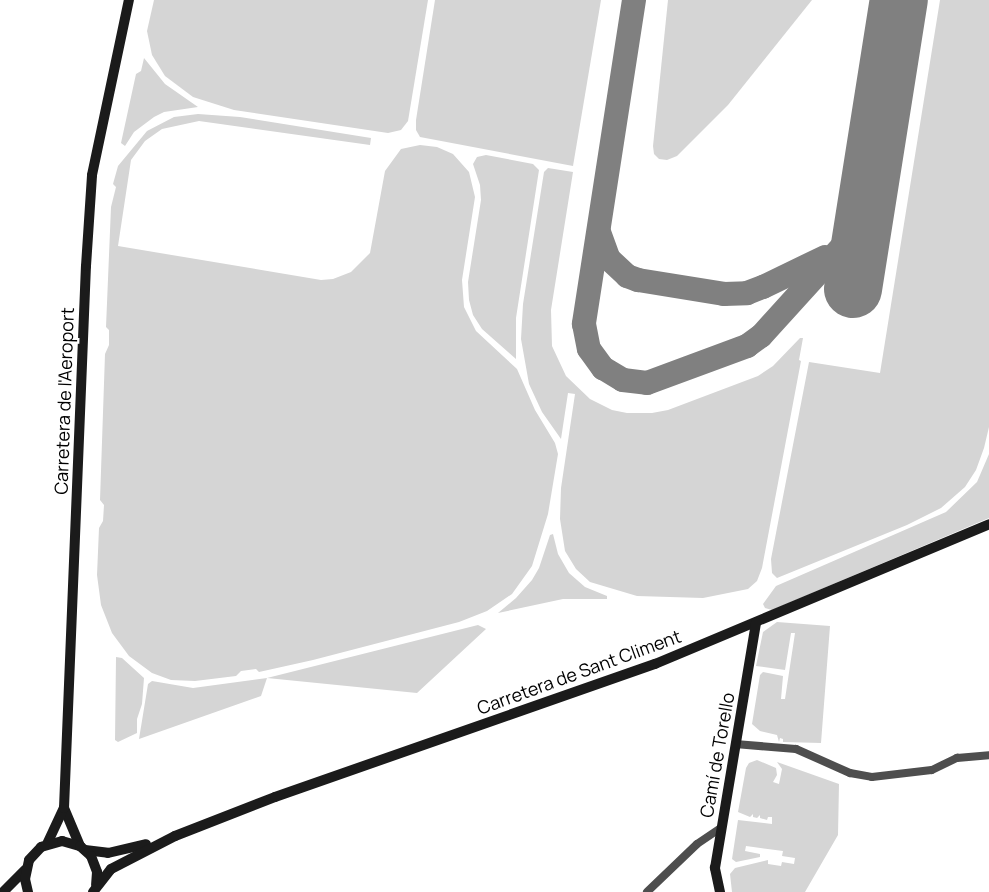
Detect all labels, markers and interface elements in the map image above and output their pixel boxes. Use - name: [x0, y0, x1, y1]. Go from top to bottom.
- street label: Carretera de l'Aeroport: [50, 307, 78, 495]
- street label: Carretera de Sant Climent: [474, 625, 684, 719]
- street label: Camí de Torello: [695, 691, 739, 819]

